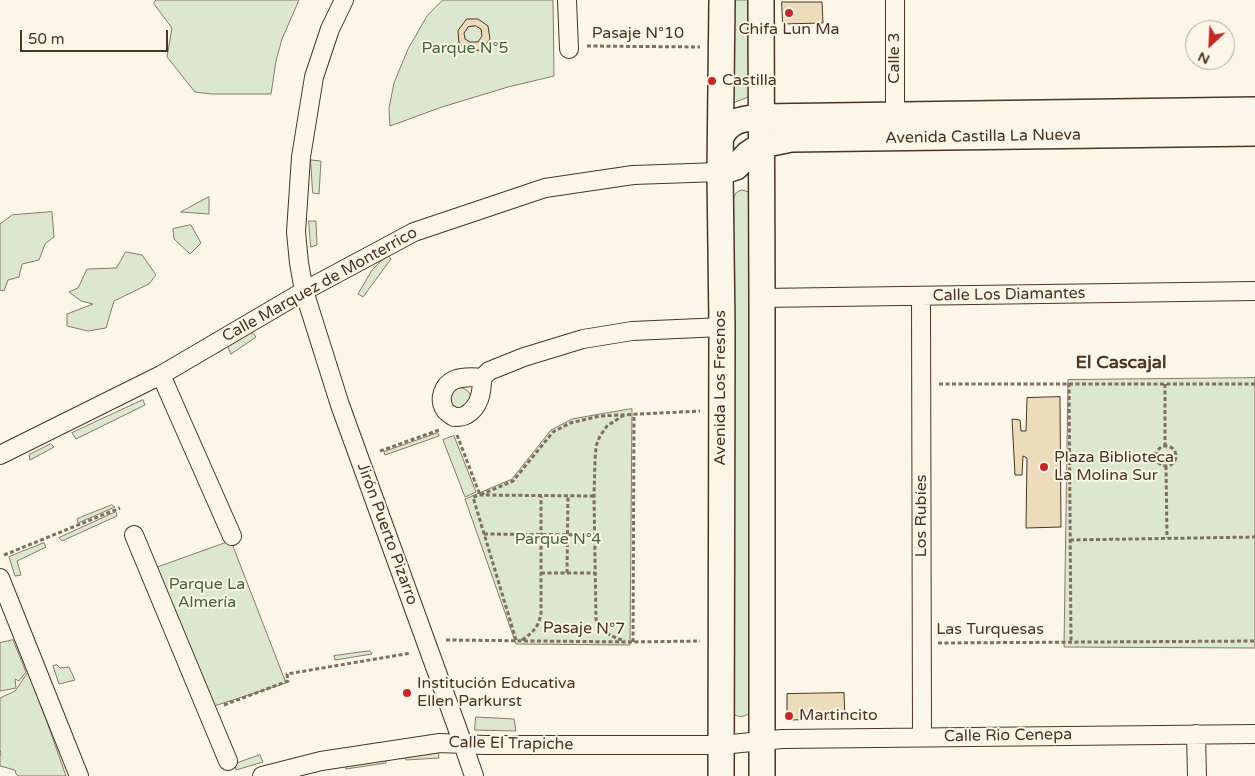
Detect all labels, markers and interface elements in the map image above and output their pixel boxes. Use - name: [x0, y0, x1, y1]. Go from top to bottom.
- marker: Chifa Lun Ma: [783, 7, 795, 19]
- scale bar: [22, 20, 170, 52]
- place label: Chifa Lun Ma: [738, 20, 840, 40]
- north arrow: [1185, 20, 1235, 70]
- street label: Pasaje N°10: [592, 24, 684, 44]
- text: 50 m: [28, 30, 65, 48]
- street label: Calle 3: [885, 32, 905, 84]
- park label: Parque N°5: [421, 39, 509, 59]
- text: N: [1195, 48, 1213, 68]
- place label: Castilla: [722, 71, 777, 91]
- marker: Castilla: [706, 75, 718, 87]
- street label: Avenida Castilla La Nueva: [885, 126, 1081, 148]
- street label: Calle Marquez de Monterrico: [219, 223, 421, 347]
- street label: Calle Los Diamantes: [932, 284, 1086, 306]
- street label: Avenida Los Fresnos: [711, 310, 731, 466]
- district label: El Cascajal: [1076, 352, 1166, 374]
- place label: Plaza Biblioteca La Molina Sur: [1054, 448, 1174, 486]
- street label: Jirón Puerto Pizarro: [352, 460, 422, 608]
- marker: Plaza Biblioteca La Molina Sur: [1038, 461, 1050, 473]
- street label: Los Rubíes: [912, 475, 932, 557]
- park label: Parque N°4: [515, 530, 601, 550]
- park label: Parque La Almería: [169, 575, 245, 613]
- street label: Pasaje N°7: [543, 619, 625, 639]
- street label: Las Turquesas: [936, 620, 1044, 640]
- place label: Institución Educativa Ellen Parkurst: [417, 674, 575, 712]
- marker: Institución Educativa Ellen Parkurst: [401, 687, 413, 699]
- place label: Martincito: [799, 706, 878, 726]
- marker: Martincito: [783, 710, 795, 722]
- street label: Calle Rio Cenepa: [944, 725, 1072, 747]
- street label: Calle El Trapiche: [448, 733, 574, 755]

